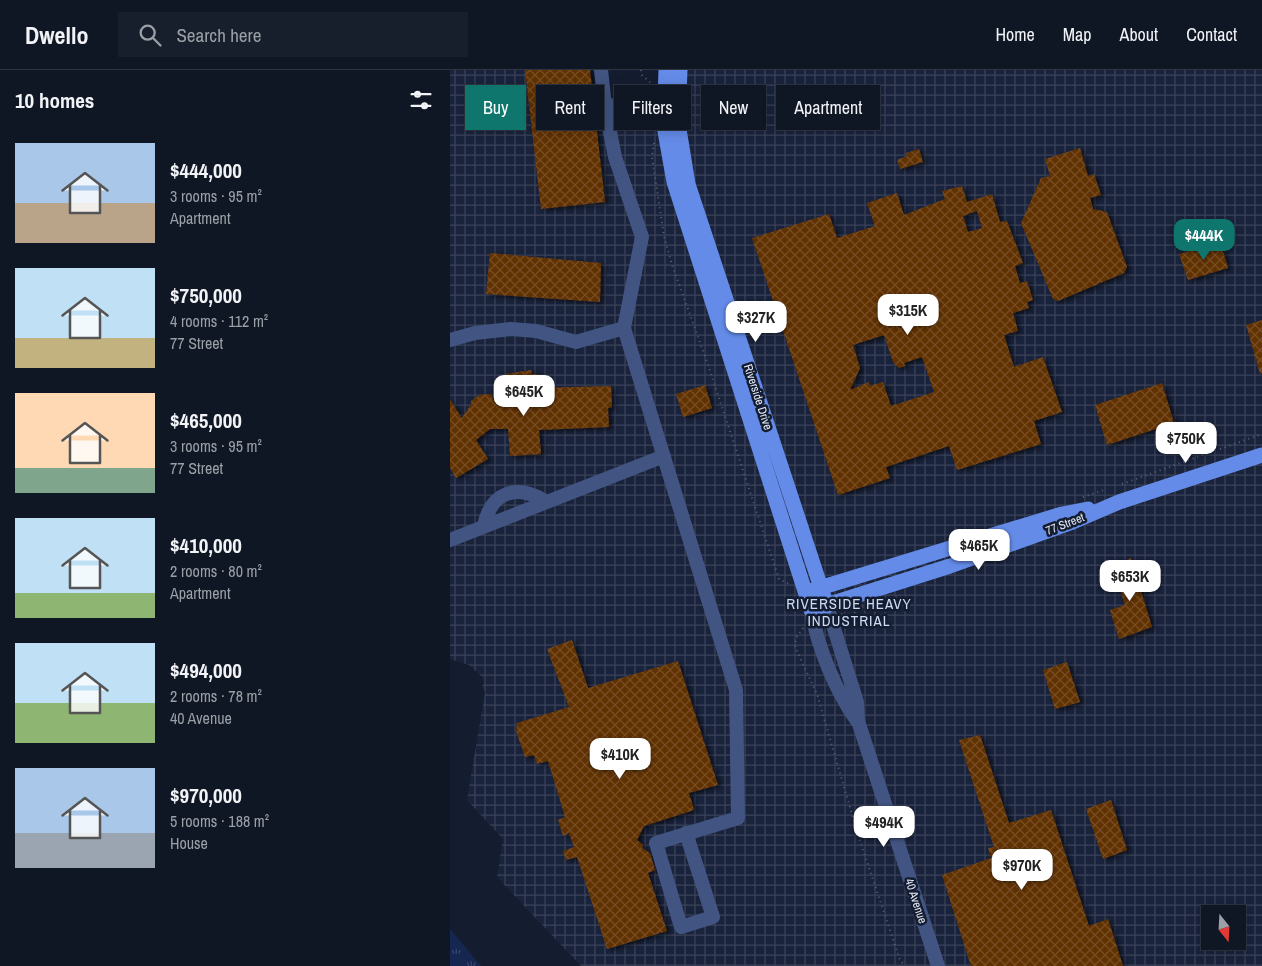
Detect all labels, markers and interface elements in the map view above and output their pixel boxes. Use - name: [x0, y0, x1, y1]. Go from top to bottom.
- search box: [118, 12, 468, 57]
- text: Dwello: [25, 19, 88, 51]
- icon: search: [136, 21, 164, 49]
- text: Search here: [176, 22, 261, 48]
- text: Home: [995, 22, 1035, 47]
- text: Map: [1063, 22, 1092, 47]
- text: About: [1120, 22, 1158, 47]
- text: Contact: [1186, 22, 1237, 47]
- chip: Buy: [465, 85, 526, 130]
- chip: Rent: [536, 85, 604, 130]
- chip: Filters: [614, 85, 691, 130]
- chip: New: [701, 85, 766, 130]
- chip: Apartment: [776, 85, 880, 130]
- text: 10 homes: [15, 86, 94, 115]
- icon: filters: [407, 86, 435, 114]
- text: $444,000: [170, 156, 242, 185]
- icon: home: [55, 163, 115, 223]
- text: 3 rooms · 95 m²: [170, 185, 262, 207]
- text: Apartment: [170, 207, 231, 229]
- pin: $444K: [1169, 218, 1239, 261]
- text: $444K: [1185, 224, 1223, 246]
- text: $750,000: [170, 281, 242, 310]
- icon: home: [55, 288, 115, 348]
- pin: $315K: [873, 294, 943, 336]
- text: $315K: [889, 299, 927, 321]
- pin: $327K: [721, 300, 791, 343]
- text: $327K: [737, 306, 775, 328]
- text: 4 rooms · 112 m²: [170, 310, 268, 332]
- text: 77 Street: [170, 332, 223, 354]
- street label: Riverside Drive: [740, 362, 776, 432]
- pin: $645K: [489, 374, 559, 417]
- text: $645K: [505, 380, 543, 402]
- text: $465,000: [170, 406, 242, 435]
- icon: home: [55, 413, 115, 473]
- pin: $750K: [1151, 422, 1221, 464]
- text: $750K: [1167, 427, 1205, 449]
- text: 3 rooms · 95 m²: [170, 435, 262, 457]
- text: 77 Street: [170, 457, 223, 479]
- street label: 77 Street: [1043, 509, 1087, 539]
- pin: $465K: [944, 528, 1014, 571]
- text: $410,000: [170, 531, 242, 560]
- text: $465K: [960, 534, 998, 556]
- icon: home: [55, 538, 115, 598]
- text: 2 rooms · 80 m²: [170, 560, 262, 582]
- pin: $653K: [1095, 560, 1165, 602]
- text: $653K: [1111, 565, 1149, 587]
- text: Apartment: [170, 582, 231, 604]
- district label: RIVERSIDE HEAVY INDUSTRIAL: [786, 593, 912, 631]
- text: $494,000: [170, 656, 242, 685]
- icon: home: [55, 663, 115, 723]
- text: 2 rooms · 78 m²: [170, 685, 262, 707]
- text: 40 Avenue: [170, 707, 232, 729]
- pin: $410K: [585, 738, 655, 780]
- text: $410K: [601, 743, 639, 765]
- text: $970,000: [170, 781, 242, 810]
- icon: home: [55, 788, 115, 848]
- pin: $494K: [849, 806, 919, 848]
- text: 5 rooms · 188 m²: [170, 810, 269, 832]
- text: $494K: [865, 811, 903, 833]
- text: House: [170, 832, 208, 854]
- pin: $970K: [987, 848, 1057, 891]
- text: $970K: [1003, 854, 1041, 876]
- street label: 40 Avenue: [901, 876, 931, 926]
- north arrow: [1201, 905, 1246, 950]
- map controls: [1201, 905, 1246, 950]

